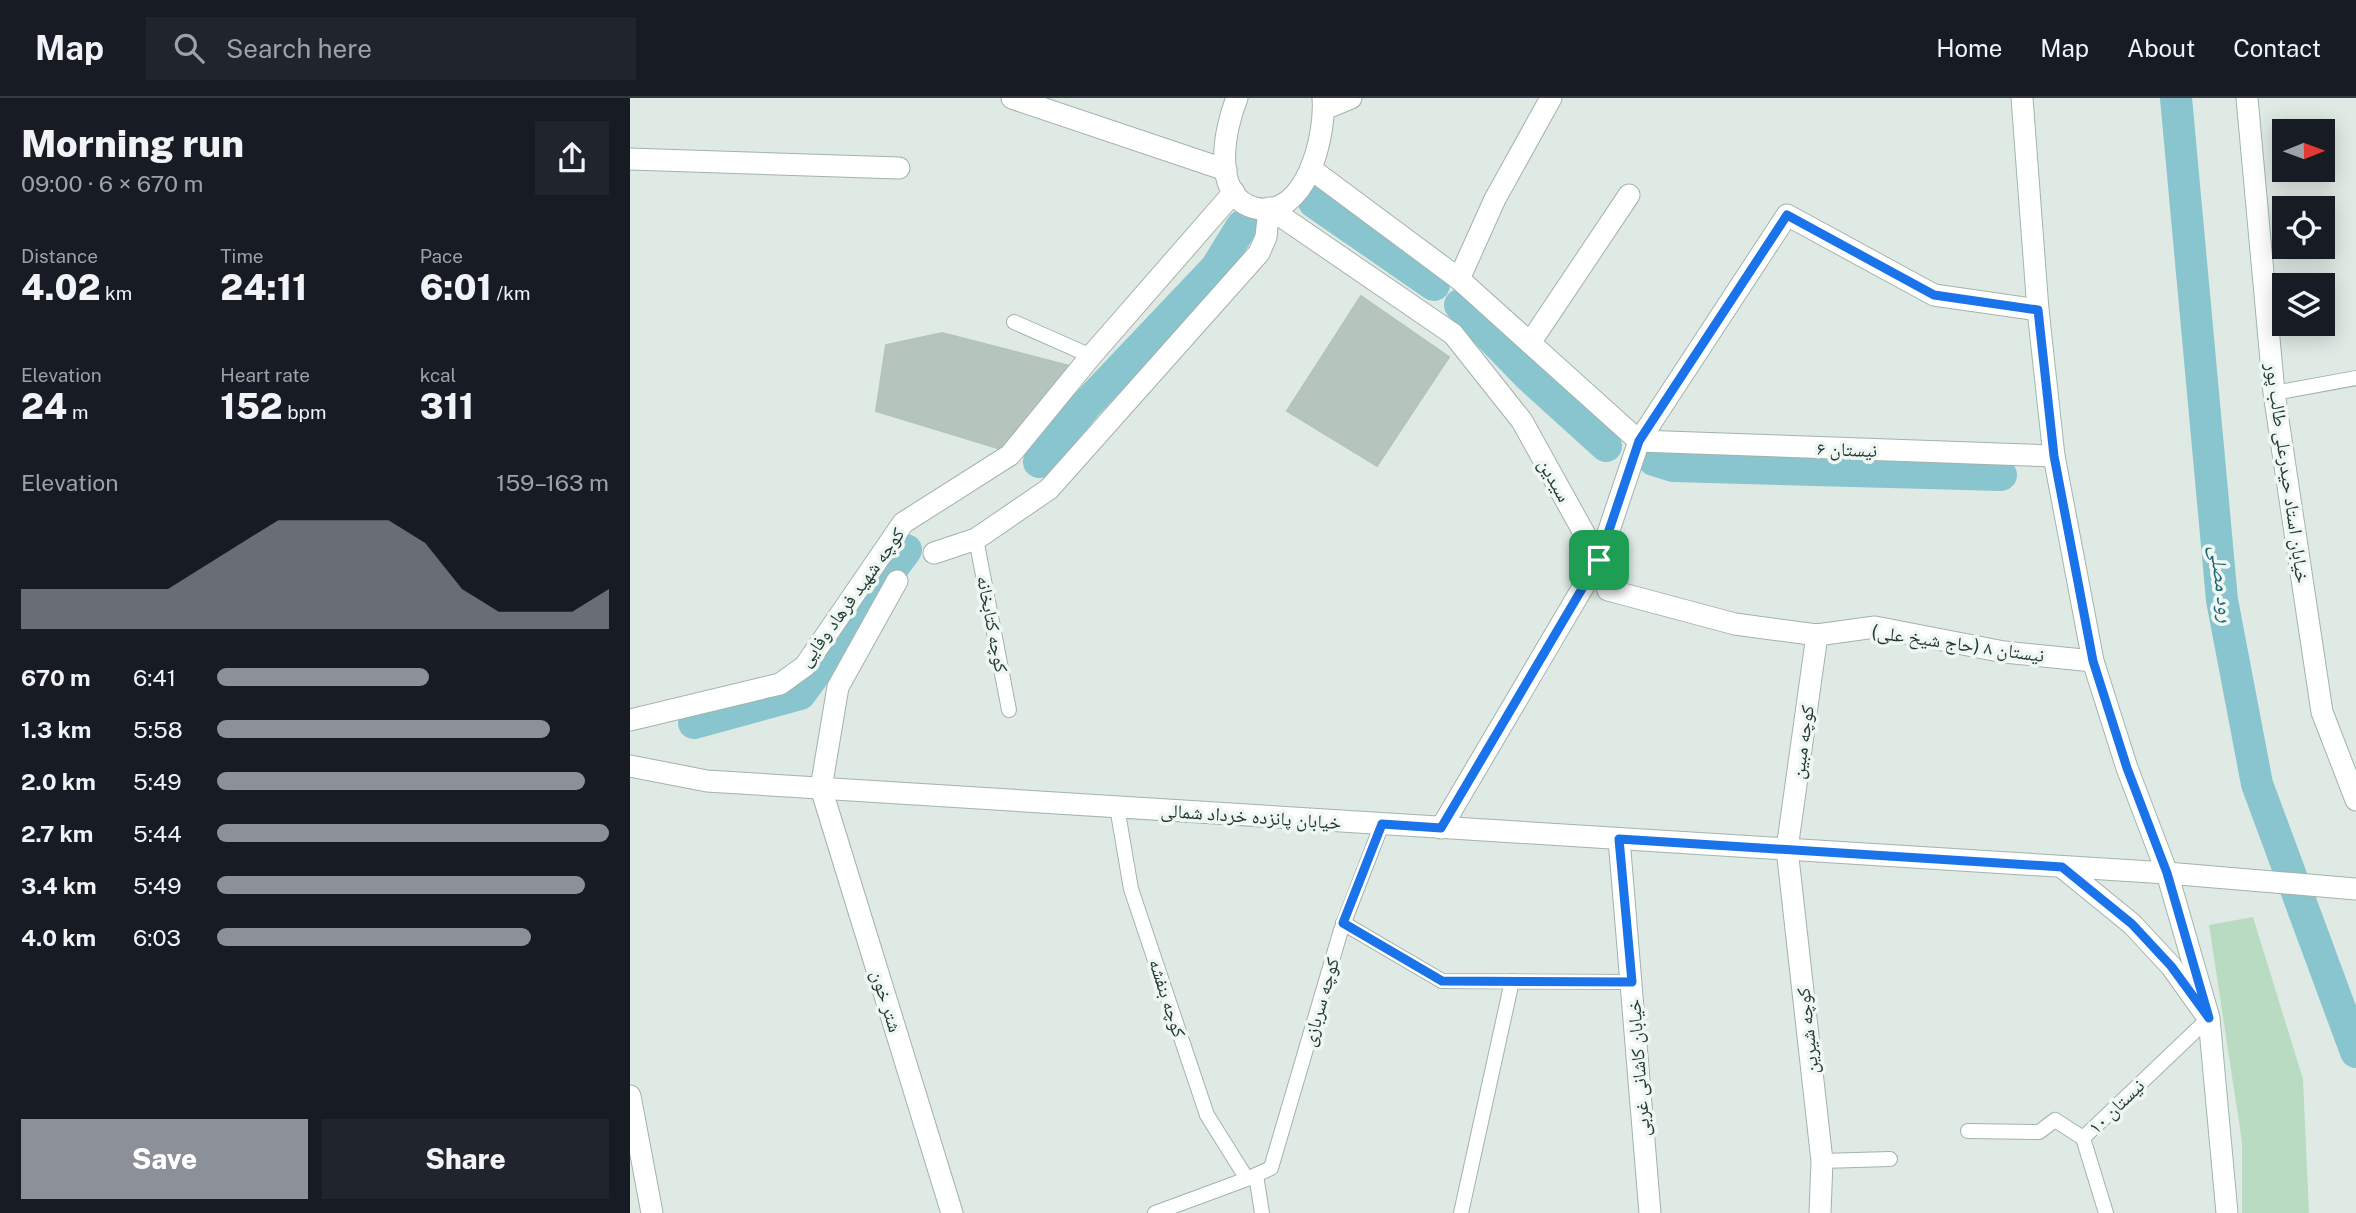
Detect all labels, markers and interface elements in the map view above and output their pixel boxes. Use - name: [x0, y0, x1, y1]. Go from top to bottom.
- search box: [146, 17, 636, 80]
- text: Map: [35, 29, 104, 67]
- icon: search: [170, 29, 208, 67]
- text: Search here: [226, 33, 372, 64]
- text: Home: [1936, 34, 2002, 62]
- text: Map: [2040, 34, 2089, 62]
- text: About: [2127, 34, 2195, 62]
- text: Contact: [2233, 34, 2321, 62]
- north arrow: [2272, 119, 2334, 182]
- map controls: [2272, 119, 2335, 336]
- text: Morning run: [21, 121, 244, 166]
- button: share: [535, 121, 609, 195]
- text: 09:00 · 6 × 670 m: [21, 170, 204, 197]
- button: locate: [2272, 196, 2335, 259]
- text: Distance: [21, 245, 98, 267]
- text: Time: [220, 245, 264, 267]
- text: Pace: [420, 245, 463, 267]
- text: 4.02: [21, 267, 101, 308]
- text: 24:11: [220, 267, 307, 308]
- text: 6:01: [420, 267, 492, 308]
- button: layers: [2272, 273, 2335, 336]
- text: km: [101, 282, 132, 304]
- text: /km: [492, 282, 530, 304]
- street label: خیابان استاد حیدرعلی طالب پور: [2260, 360, 2314, 585]
- text: Elevation: [21, 364, 102, 386]
- text: Heart rate: [220, 364, 310, 386]
- text: kcal: [420, 364, 456, 386]
- text: 24: [21, 386, 67, 427]
- text: 152: [220, 386, 283, 427]
- text: 311: [420, 386, 474, 427]
- text: m: [67, 401, 88, 423]
- text: bpm: [283, 401, 326, 423]
- street label: نیستان ۶: [1816, 437, 1878, 462]
- street label: سیدین: [1533, 455, 1576, 506]
- text: Elevation: [21, 469, 119, 496]
- text: 159–163 m: [496, 469, 609, 496]
- street label: کوچه شهید فرهاد وفایی: [793, 523, 910, 671]
- pin: [1569, 530, 1629, 590]
- icon: arrive: [1580, 541, 1618, 579]
- water label: رود مصلی: [2204, 544, 2240, 624]
- street label: کوچه کتابخانه: [972, 574, 1013, 675]
- street label: نیستان ۸ (حاج شیخ علی): [1870, 620, 2046, 668]
- text: 670 m: [21, 664, 91, 691]
- text: 6:41: [133, 664, 176, 691]
- street label: کوچه مبین: [1786, 704, 1819, 780]
- text: 1.3 km: [21, 716, 91, 743]
- text: 5:58: [133, 716, 183, 743]
- text: 2.0 km: [21, 768, 96, 795]
- text: 5:49: [133, 768, 182, 795]
- street label: خیابان پانزده خرداد شمالی: [1160, 799, 1342, 834]
- text: 2.7 km: [21, 820, 93, 847]
- text: 5:44: [133, 820, 182, 847]
- text: 3.4 km: [21, 872, 97, 899]
- text: 5:49: [133, 872, 182, 899]
- text: 4.0 km: [21, 924, 96, 951]
- text: 6:03: [133, 924, 181, 951]
- street label: کوچه سربازی: [1297, 955, 1344, 1049]
- street label: کوچه بنفشه: [1144, 956, 1191, 1041]
- street label: شتر خون: [866, 967, 907, 1035]
- street label: کوچه شیرین: [1792, 987, 1823, 1075]
- street label: خیابان کاشانی غربی: [1622, 998, 1655, 1138]
- street label: نیستان ۱۰: [2083, 1074, 2149, 1139]
- button: Save: [21, 1119, 308, 1199]
- button: Share: [322, 1119, 609, 1199]

